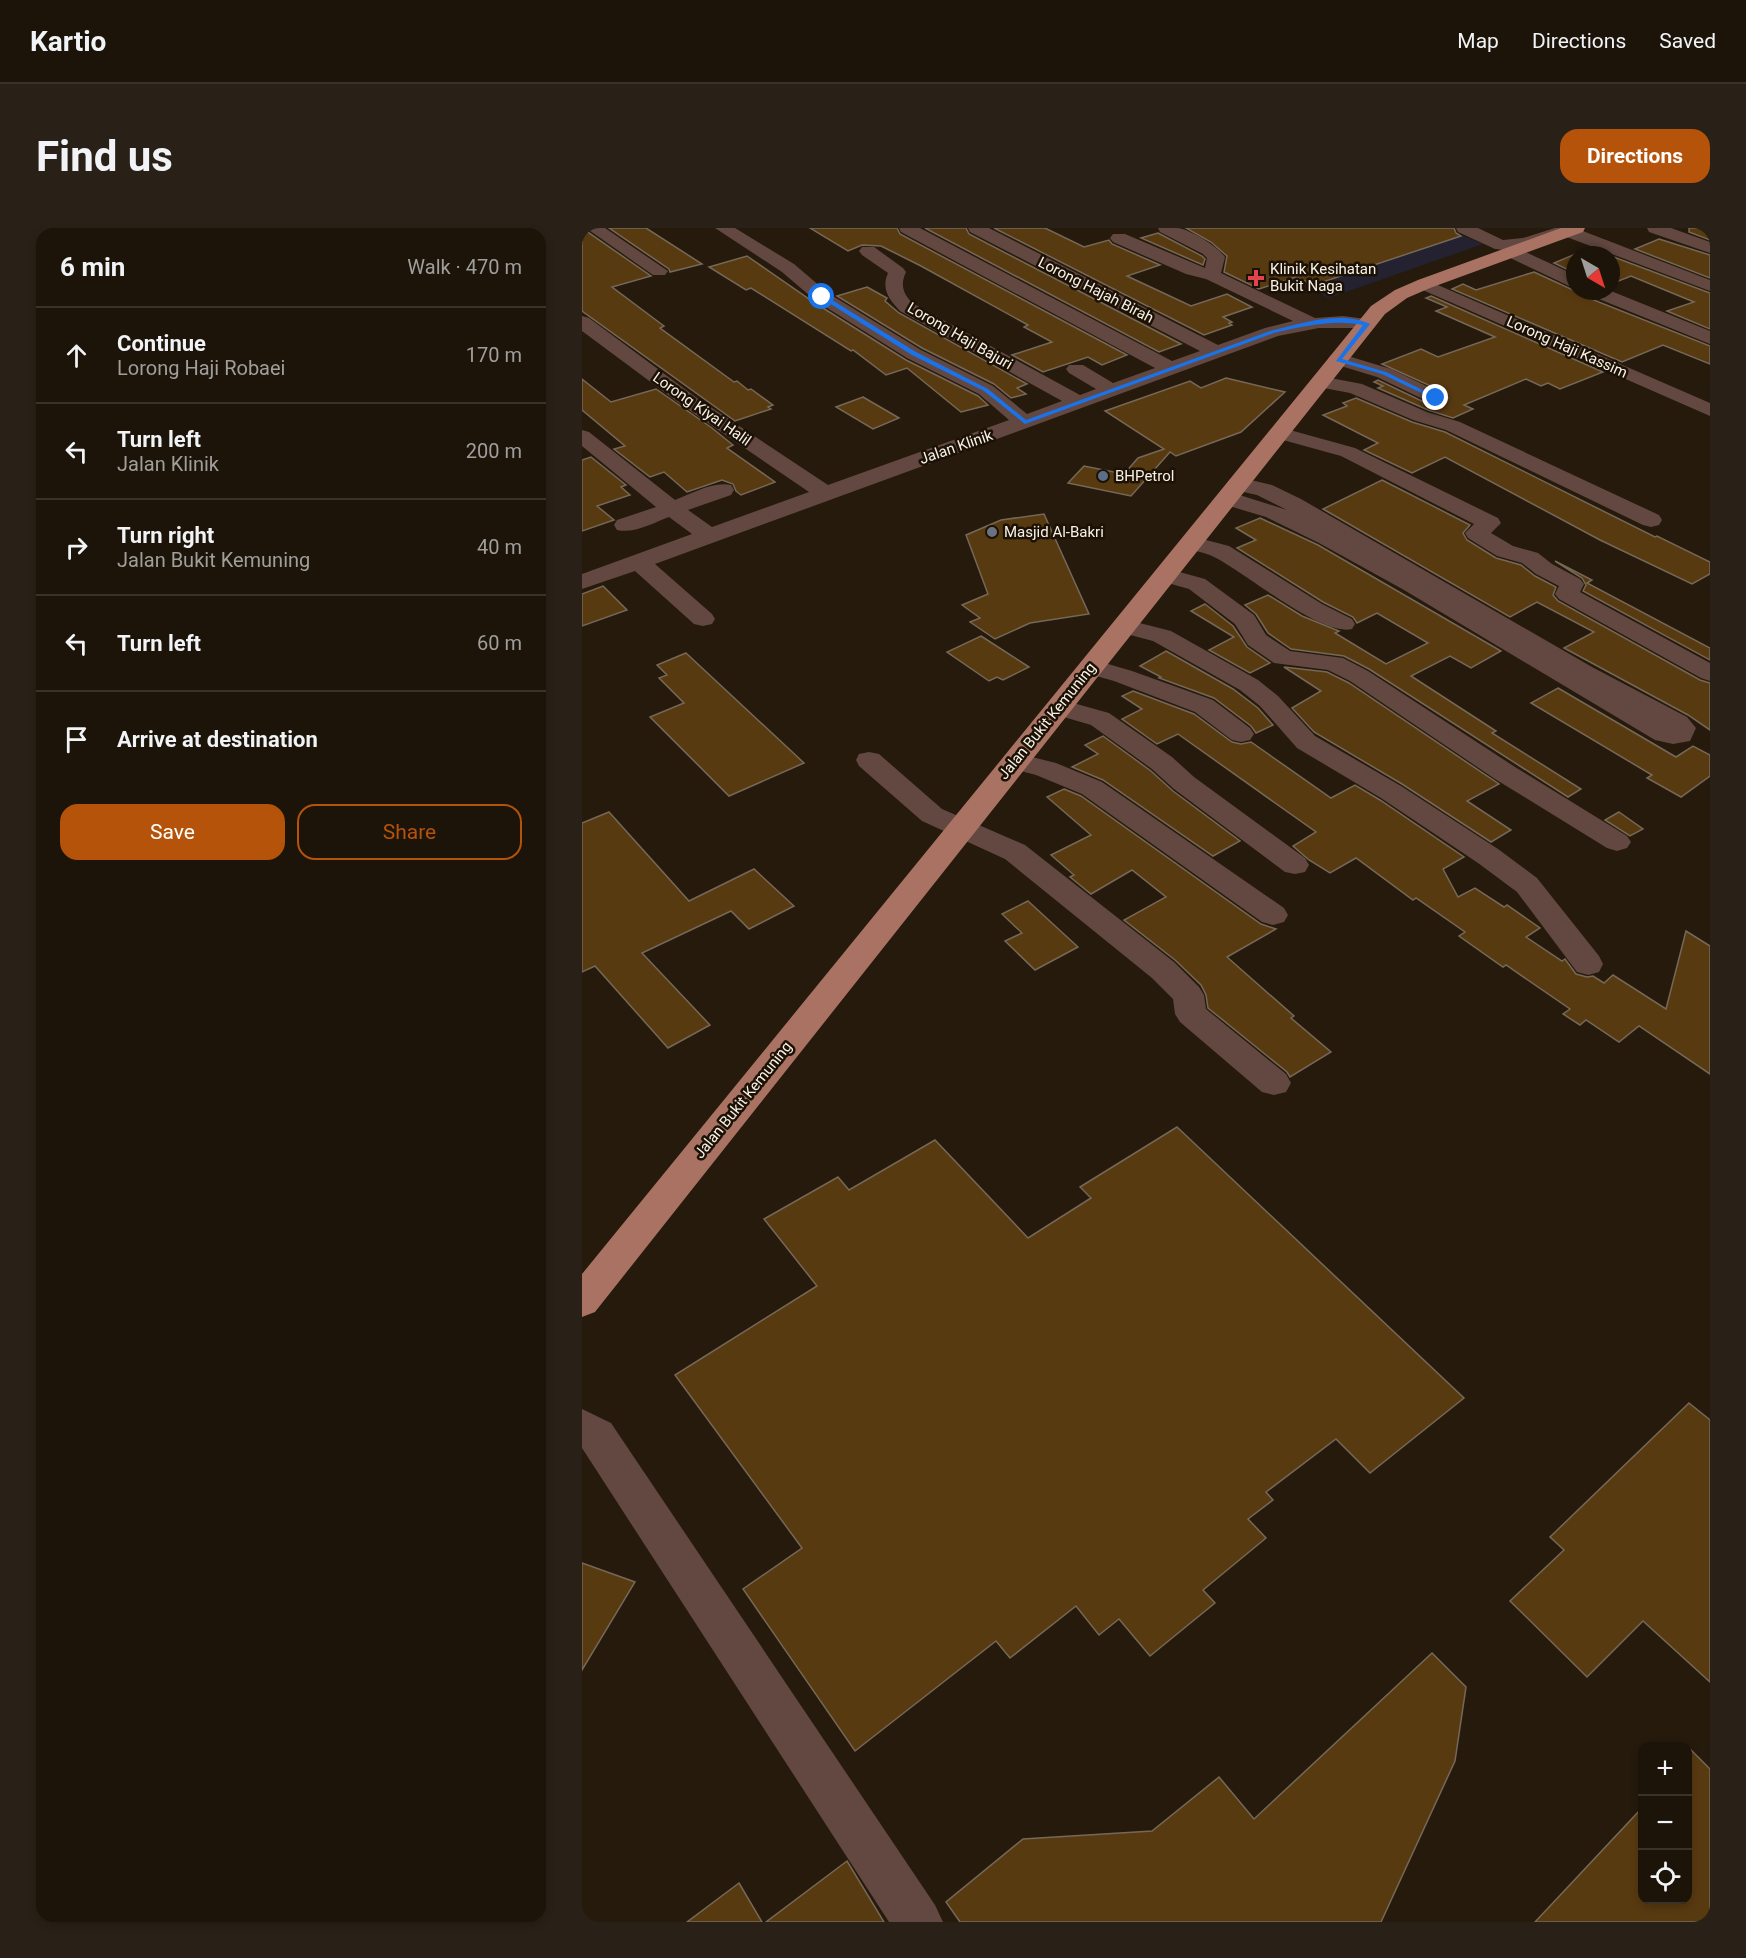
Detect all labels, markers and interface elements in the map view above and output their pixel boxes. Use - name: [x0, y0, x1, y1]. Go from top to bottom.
- text: Kartio: [30, 25, 106, 58]
- text: Map: [1457, 29, 1499, 53]
- text: Directions: [1532, 29, 1626, 53]
- text: Saved: [1659, 29, 1716, 53]
- button: Directions: [1560, 129, 1710, 183]
- text: Find us: [36, 132, 173, 181]
- north arrow: [1566, 246, 1620, 300]
- text: 6 min: [60, 252, 125, 282]
- street label: Lorong Hajah Birah: [1035, 253, 1157, 327]
- text: Walk · 470 m: [407, 255, 522, 279]
- place label: Klinik Kesihatan Bukit Naga: [1270, 260, 1376, 295]
- marker: Klinik Kesihatan Bukit Naga: [1247, 269, 1265, 287]
- route start: [808, 283, 834, 309]
- street label: Lorong Haji Bajuri: [904, 299, 1016, 373]
- street label: Lorong Haji Kassim: [1504, 312, 1630, 382]
- text: Continue: [117, 331, 206, 356]
- icon: ahead: [60, 339, 93, 372]
- text: 170 m: [466, 343, 522, 367]
- text: Lorong Haji Robaei: [117, 356, 285, 380]
- street label: Lorong Kiyai Halil: [649, 368, 755, 450]
- route end: [1422, 384, 1448, 410]
- street label: Jalan Klinik: [917, 426, 995, 468]
- text: Turn left: [117, 427, 201, 452]
- icon: left: [60, 435, 93, 468]
- text: 200 m: [466, 439, 522, 463]
- text: Jalan Klinik: [117, 452, 219, 476]
- place label: BHPetrol: [1115, 467, 1174, 485]
- marker: BHPetrol: [1096, 469, 1110, 483]
- text: Turn right: [117, 523, 214, 548]
- place label: Masjid Al-Bakri: [1004, 523, 1104, 541]
- marker: Masjid Al-Bakri: [985, 525, 999, 539]
- icon: right: [60, 531, 93, 564]
- text: 40 m: [477, 535, 522, 559]
- text: Jalan Bukit Kemuning: [117, 548, 310, 572]
- icon: left: [60, 627, 93, 660]
- text: Turn left: [117, 631, 201, 656]
- text: 60 m: [477, 631, 522, 655]
- street label: Jalan Bukit Kemuning: [994, 659, 1100, 783]
- icon: arrive: [60, 723, 93, 756]
- text: Arrive at destination: [117, 727, 318, 752]
- button: Save: [60, 804, 285, 860]
- button: Share: [297, 804, 522, 860]
- street label: Jalan Bukit Kemuning: [690, 1038, 796, 1162]
- map controls: [1638, 1742, 1692, 1904]
- button: +: [1638, 1742, 1692, 1796]
- button: −: [1638, 1796, 1692, 1850]
- button: locate: [1638, 1850, 1692, 1904]

